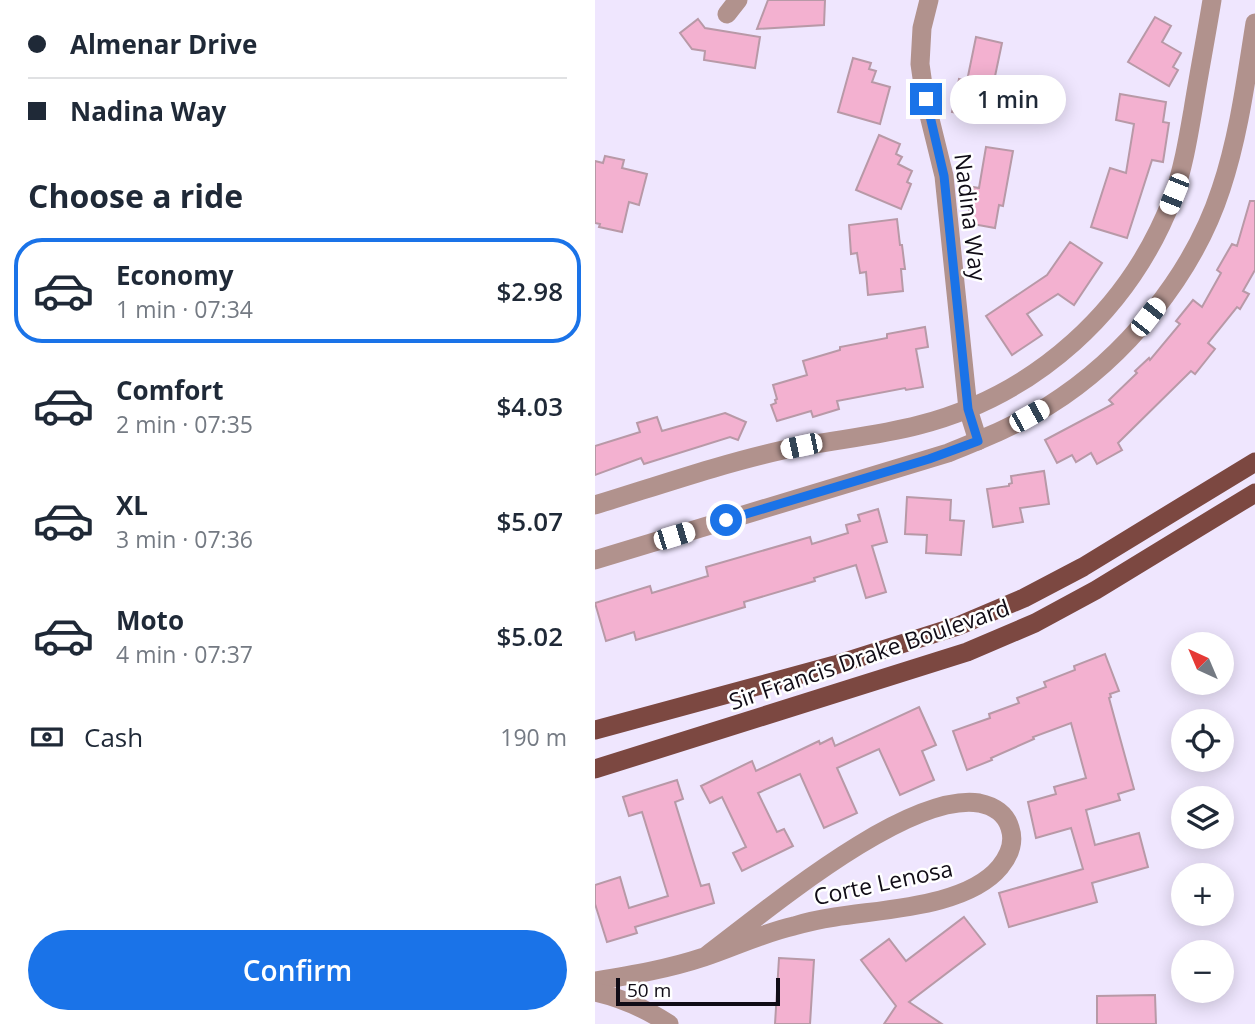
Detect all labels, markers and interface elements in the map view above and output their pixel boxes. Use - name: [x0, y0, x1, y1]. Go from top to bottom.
- text: Almenar Drive: [70, 26, 257, 62]
- callout: 1 min: [951, 74, 1066, 124]
- route end: [910, 83, 942, 115]
- text: 1 min: [977, 83, 1039, 115]
- text: Nadina Way: [70, 93, 226, 129]
- street label: Nadina Way: [947, 151, 995, 283]
- car: [1157, 171, 1192, 217]
- text: Choose a ride: [28, 174, 243, 217]
- text: Economy: [116, 257, 234, 293]
- icon: car: [32, 259, 95, 322]
- text: $2.98: [496, 273, 563, 309]
- text: 1 min · 07:34: [116, 293, 253, 325]
- car: [1127, 294, 1170, 340]
- text: Comfort: [116, 372, 223, 408]
- icon: car: [32, 374, 95, 437]
- text: $4.03: [496, 388, 563, 424]
- car: [1006, 397, 1053, 435]
- text: 2 min · 07:35: [116, 408, 253, 440]
- car: [779, 431, 824, 461]
- text: XL: [116, 487, 148, 523]
- icon: car: [32, 489, 95, 552]
- text: $5.07: [496, 503, 563, 539]
- route start: [710, 504, 742, 536]
- car: [651, 520, 698, 552]
- text: 3 min · 07:36: [116, 523, 253, 555]
- street label: Sir Francis Drake Boulevard: [724, 591, 1014, 717]
- text: Moto: [116, 602, 184, 638]
- icon: car: [32, 604, 95, 667]
- text: $5.02: [496, 618, 563, 654]
- north arrow: [1171, 632, 1234, 695]
- map controls: [1171, 632, 1234, 1003]
- text: 4 min · 07:37: [116, 638, 253, 670]
- button: locate: [1171, 709, 1234, 772]
- icon: cash: [28, 718, 66, 756]
- text: Cash: [84, 719, 143, 755]
- text: 190 m: [500, 721, 567, 753]
- button: layers: [1171, 786, 1234, 849]
- street label: Corte Lenosa: [811, 852, 955, 912]
- button: +: [1171, 863, 1234, 926]
- button: Confirm: [28, 930, 567, 1010]
- button: −: [1171, 940, 1234, 1003]
- scale bar: [616, 975, 781, 1007]
- text: 50 m: [627, 977, 671, 1003]

